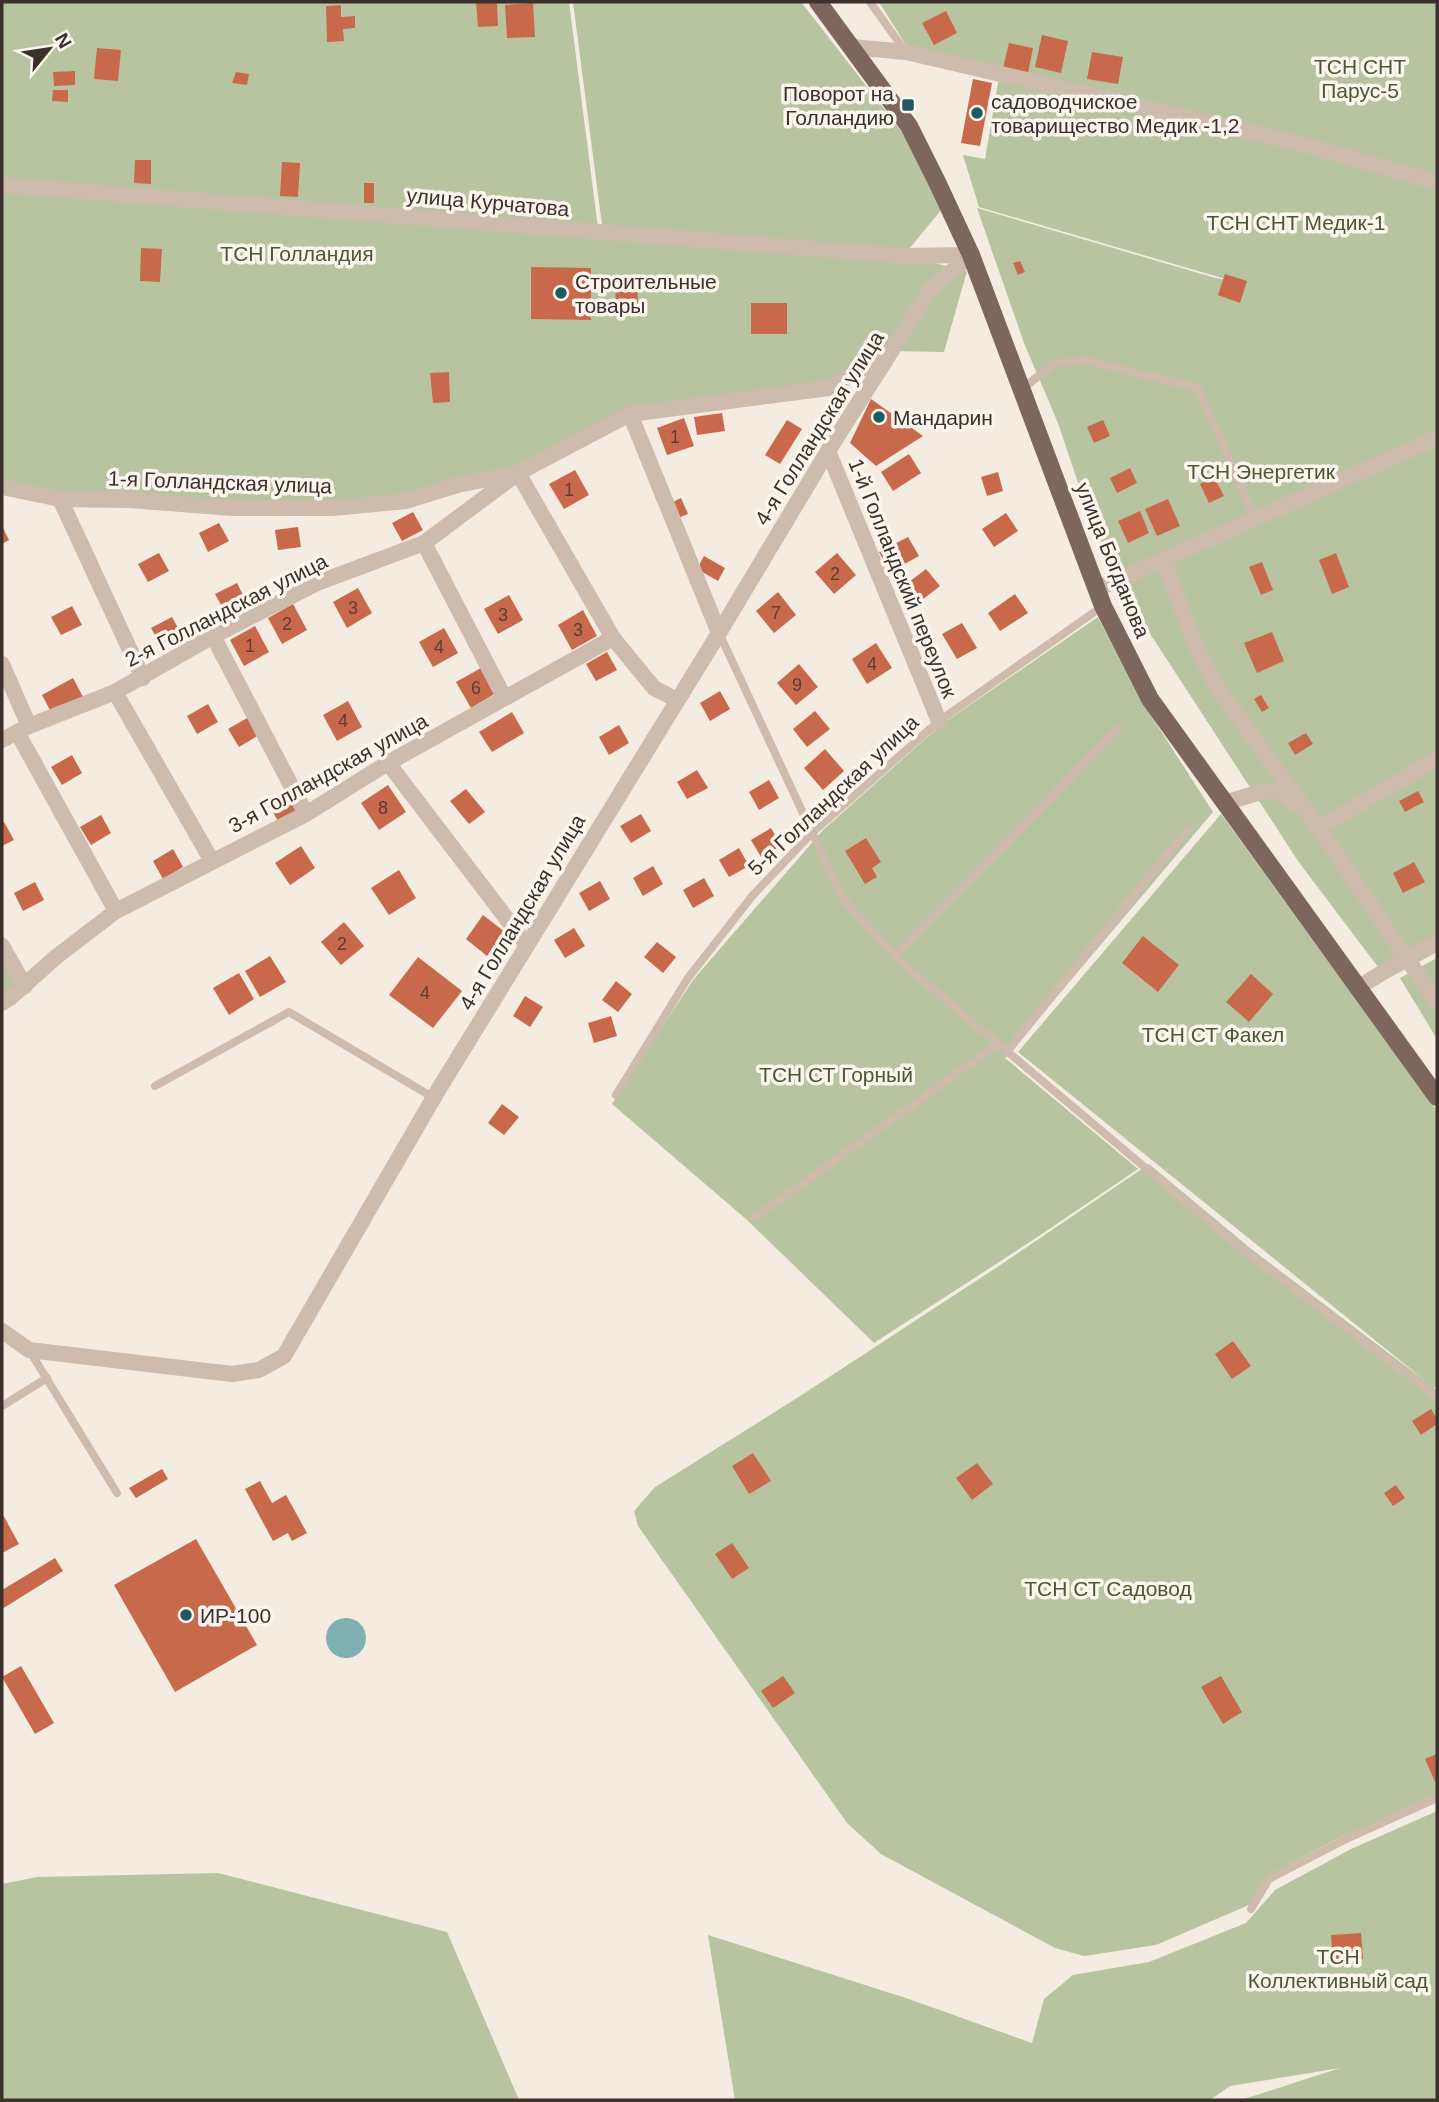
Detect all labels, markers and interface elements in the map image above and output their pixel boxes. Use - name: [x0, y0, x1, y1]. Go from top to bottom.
- north arrow: [14, 14, 84, 84]
- text: N: [51, 30, 76, 52]
- park label: ТСН СНТ Парус-5: [1314, 55, 1406, 102]
- place label: Поворот на Голландию: [783, 82, 894, 129]
- place label: садоводчиское товарищество Медик -1,2: [991, 90, 1239, 137]
- marker: Поворот на Голландию: [900, 97, 916, 113]
- marker: садоводчиское товарищество Медик -1,2: [969, 105, 985, 121]
- street label: улица Курчатова: [406, 183, 571, 221]
- park label: ТСН СНТ Медик-1: [1207, 211, 1385, 234]
- park label: ТСН Голландия: [220, 242, 374, 265]
- place label: Строительные товары: [575, 270, 717, 317]
- marker: Строительные товары: [553, 285, 569, 301]
- street label: 4-я Голландская улица: [750, 327, 888, 529]
- place label: Мандарин: [893, 406, 993, 429]
- marker: Мандарин: [871, 409, 887, 425]
- house number: 1: [670, 427, 680, 447]
- street label: 1-й Голландский переулок: [844, 455, 962, 702]
- park label: ТСН Энергетик: [1187, 460, 1336, 483]
- street label: 1-я Голландская улица: [108, 467, 333, 497]
- street label: улица Богданова: [1071, 479, 1155, 641]
- house number: 1: [564, 480, 574, 500]
- street label: 2-я Голландская улица: [121, 548, 331, 672]
- house number: 2: [830, 564, 840, 584]
- house number: 3: [348, 598, 358, 618]
- house number: 7: [771, 603, 781, 623]
- house number: 3: [498, 605, 508, 625]
- house number: 2: [282, 613, 292, 635]
- house number: 3: [573, 620, 583, 640]
- house number: 1: [245, 636, 255, 656]
- house number: 4: [434, 637, 444, 657]
- house number: 4: [867, 654, 877, 674]
- house number: 9: [792, 675, 802, 695]
- house number: 6: [471, 678, 481, 698]
- street label: 3-я Голландская улица: [225, 709, 432, 837]
- street label: 5-я Голландская улица: [743, 710, 923, 880]
- house number: 4: [338, 711, 348, 731]
- house number: 8: [378, 798, 388, 818]
- street label: 4-я Голландская улица: [454, 810, 590, 1014]
- house number: 2: [337, 934, 347, 954]
- house number: 4: [420, 983, 430, 1003]
- park label: ТСН СТ Факел: [1142, 1023, 1284, 1046]
- park label: ТСН СТ Горный: [759, 1063, 913, 1086]
- park label: ТСН СТ Садовод: [1024, 1577, 1192, 1600]
- place label: ИР-100: [200, 1604, 271, 1627]
- marker: ИР-100: [178, 1607, 194, 1623]
- park label: ТСН Коллективный сад: [1248, 1945, 1428, 1992]

